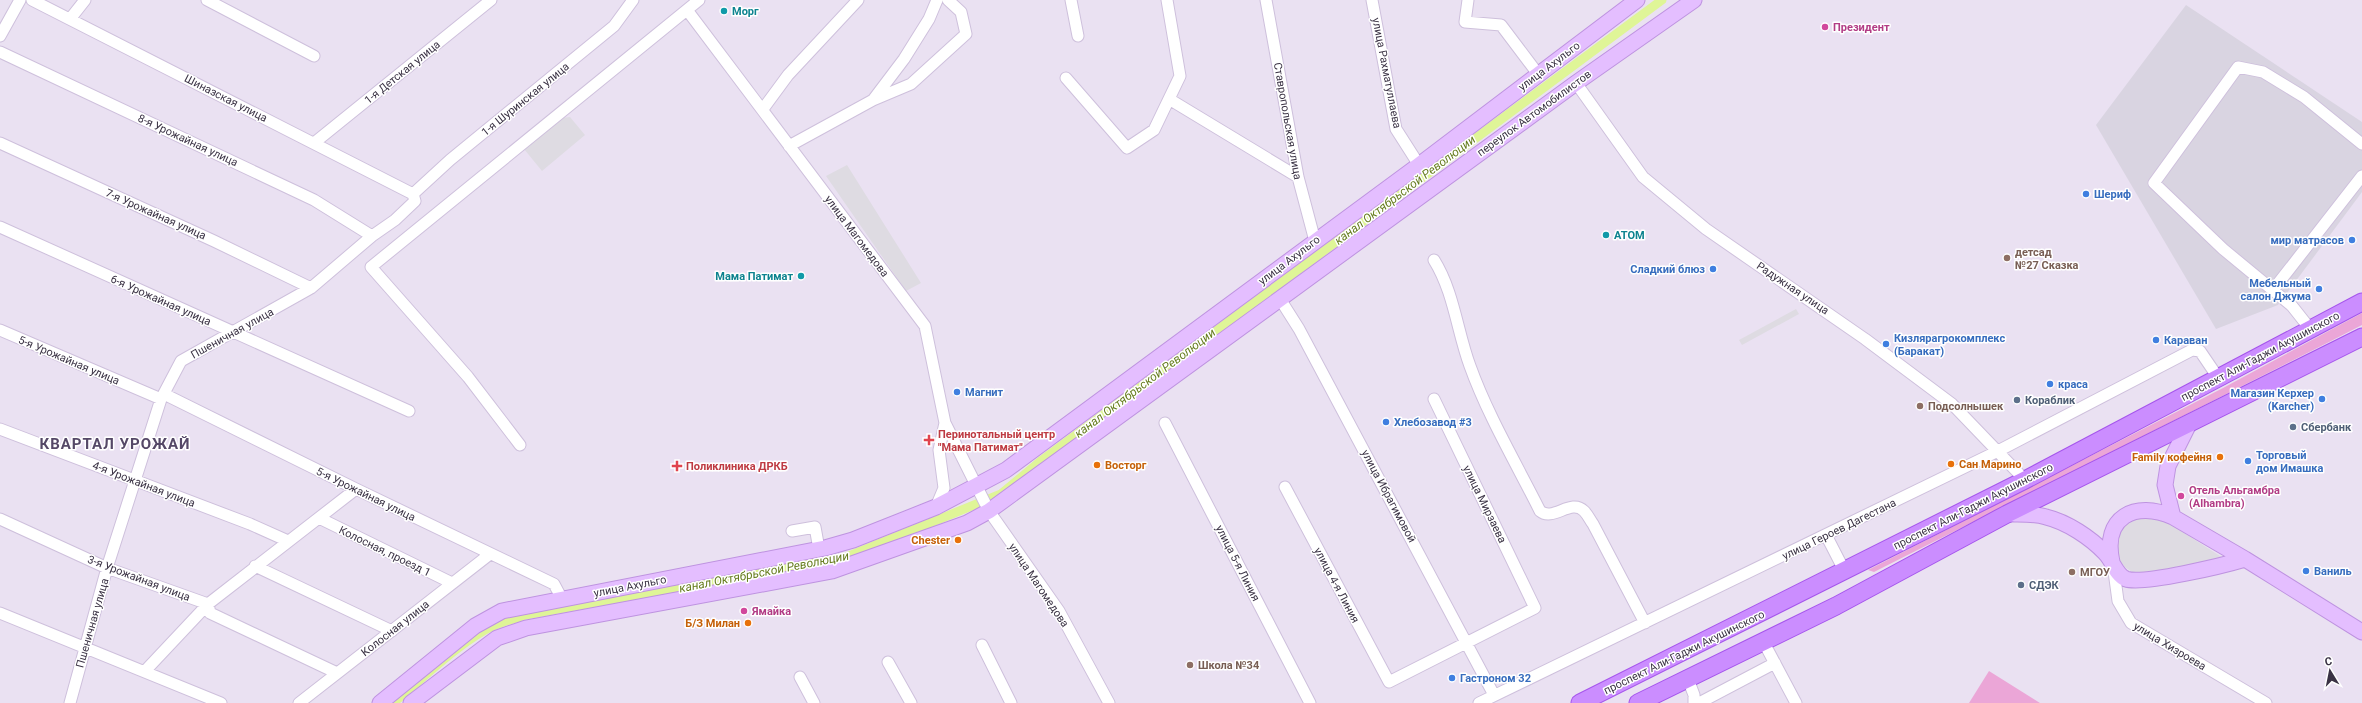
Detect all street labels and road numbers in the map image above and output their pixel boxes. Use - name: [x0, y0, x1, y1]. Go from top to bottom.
- street label: улица Рахматуллаева: [1369, 17, 1404, 130]
- street label: 1-я Детская улица: [362, 38, 443, 107]
- street label: улица Ахульго: [1516, 39, 1583, 94]
- street label: 1-я Шуринская улица: [479, 60, 572, 139]
- street label: Ставропольская улица: [1271, 62, 1304, 181]
- street label: переулок Автомобилистов: [1475, 68, 1594, 159]
- street label: Шиназская улица: [182, 72, 269, 125]
- street label: 8-я Урожайная улица: [136, 112, 240, 169]
- street label: 7-я Урожайная улица: [103, 186, 208, 243]
- street label: улица Магомедова: [822, 193, 891, 280]
- street label: улица Ахульго: [1256, 233, 1323, 288]
- street label: Радужная улица: [1754, 259, 1831, 317]
- street label: 6-я Урожайная улица: [108, 272, 213, 329]
- street label: Пшеничная улица: [189, 305, 276, 362]
- street label: проспект Али-Гаджи Акушинского: [2179, 309, 2342, 404]
- street label: 5-я Урожайная улица: [16, 333, 121, 388]
- street label: улица Ибрагимовой: [1359, 448, 1419, 545]
- street label: 4-я Урожайная улица: [91, 459, 197, 510]
- street label: проспект Али-Гаджи Акушинского: [1891, 460, 2055, 553]
- street label: улица Мирзаева: [1460, 463, 1509, 545]
- street label: 5-я Урожайная улица: [314, 465, 418, 524]
- street label: улица Героев Дагестана: [1780, 496, 1898, 563]
- street label: улица 5-я Линия: [1213, 523, 1262, 604]
- street label: Колосная, проезд 1: [337, 524, 433, 579]
- street label: улица Магомедова: [1006, 541, 1072, 630]
- street label: улица 4-я Линия: [1311, 545, 1362, 625]
- street label: 3-я Урожайная улица: [86, 553, 192, 604]
- street label: улица Ахульго: [593, 573, 667, 600]
- street label: Пшеничная улица: [73, 577, 111, 669]
- street label: Колосная улица: [359, 598, 432, 659]
- street label: проспект Али-Гаджи Акушинского: [1602, 608, 1767, 697]
- street label: улица Хизроева: [2131, 620, 2208, 673]

